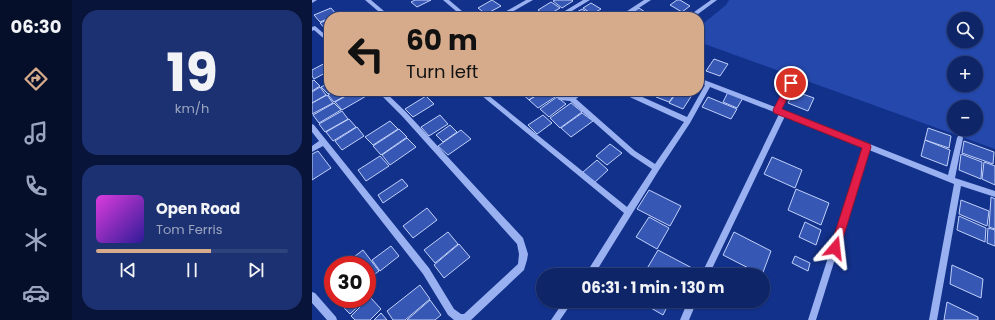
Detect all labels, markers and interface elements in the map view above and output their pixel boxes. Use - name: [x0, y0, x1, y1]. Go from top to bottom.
- map controls: [947, 12, 983, 136]
- button: search: [947, 12, 983, 48]
- text: 06:30: [11, 14, 61, 39]
- text: 60 m: [406, 21, 478, 60]
- icon: left: [340, 28, 392, 80]
- text: 19: [166, 36, 218, 109]
- button: +: [947, 56, 983, 92]
- text: Turn left: [406, 59, 478, 84]
- icon: directions: [22, 65, 50, 93]
- pin: [774, 66, 808, 100]
- icon: arrive: [780, 72, 802, 94]
- text: km/h: [175, 99, 209, 118]
- button: −: [947, 100, 983, 136]
- icon: music: [22, 119, 50, 147]
- icon: phone: [22, 172, 50, 200]
- text: Open Road: [156, 198, 240, 219]
- text: Tom Ferris: [156, 220, 223, 239]
- icon: climate: [22, 226, 50, 254]
- position arrow: [814, 227, 856, 269]
- speed limit sign: 30: [324, 256, 376, 308]
- icon: previous: [117, 259, 139, 281]
- icon: pause: [181, 259, 203, 281]
- icon: next: [245, 259, 267, 281]
- text: 06:31 · 1 min · 130 m: [582, 277, 724, 298]
- icon: car: [22, 279, 50, 307]

